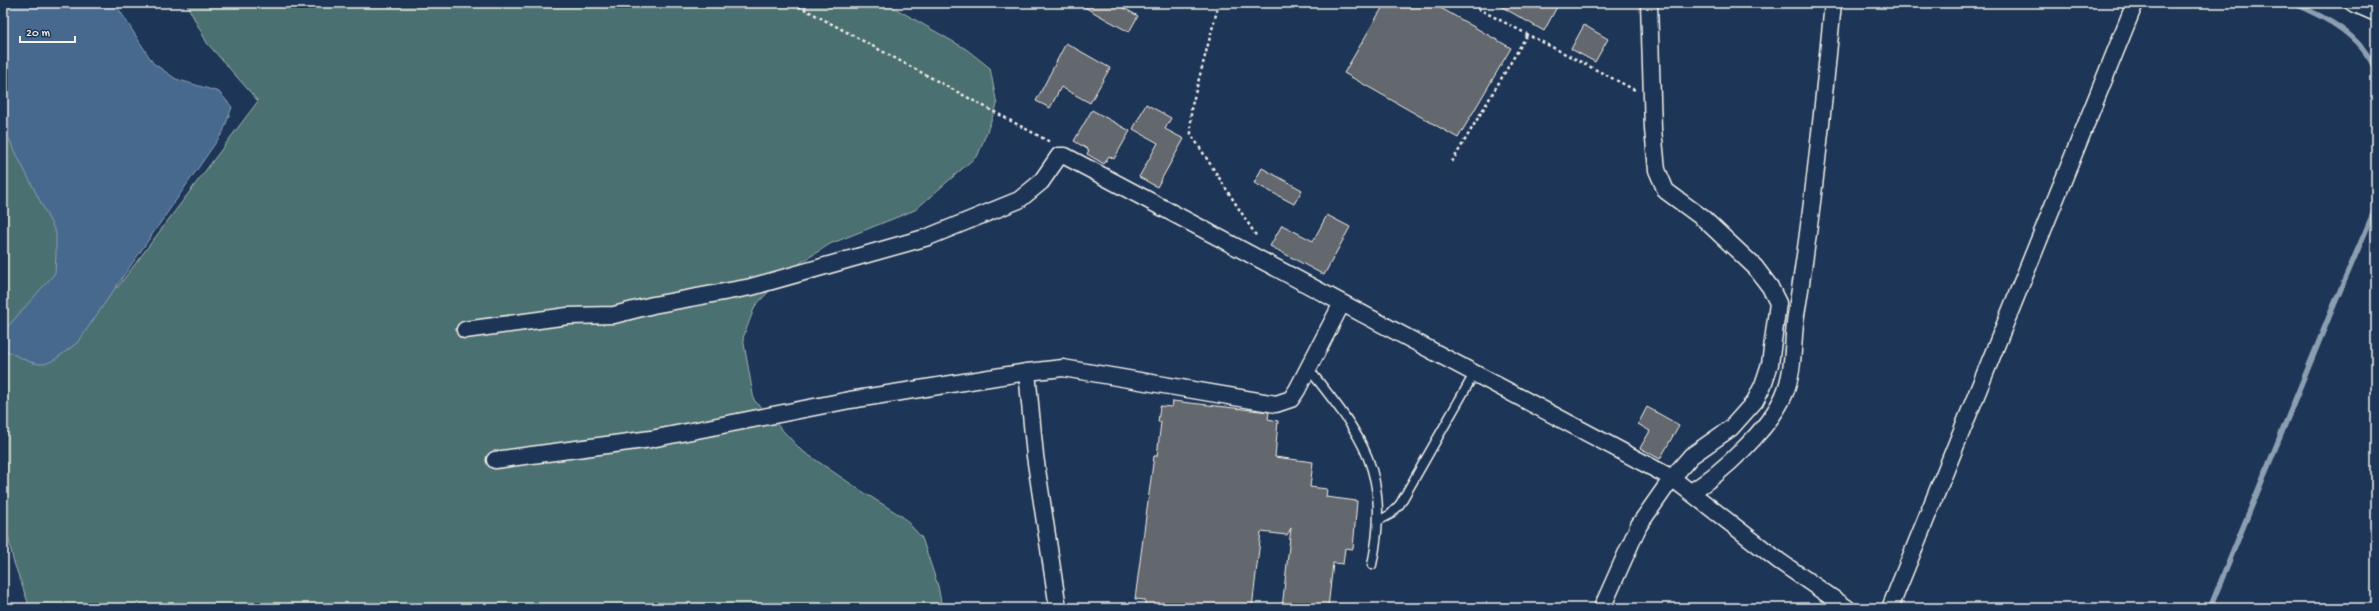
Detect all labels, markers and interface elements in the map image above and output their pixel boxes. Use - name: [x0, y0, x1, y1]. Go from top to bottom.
- scale bar: [20, 18, 75, 44]
- text: 20 m: [26, 27, 51, 41]

